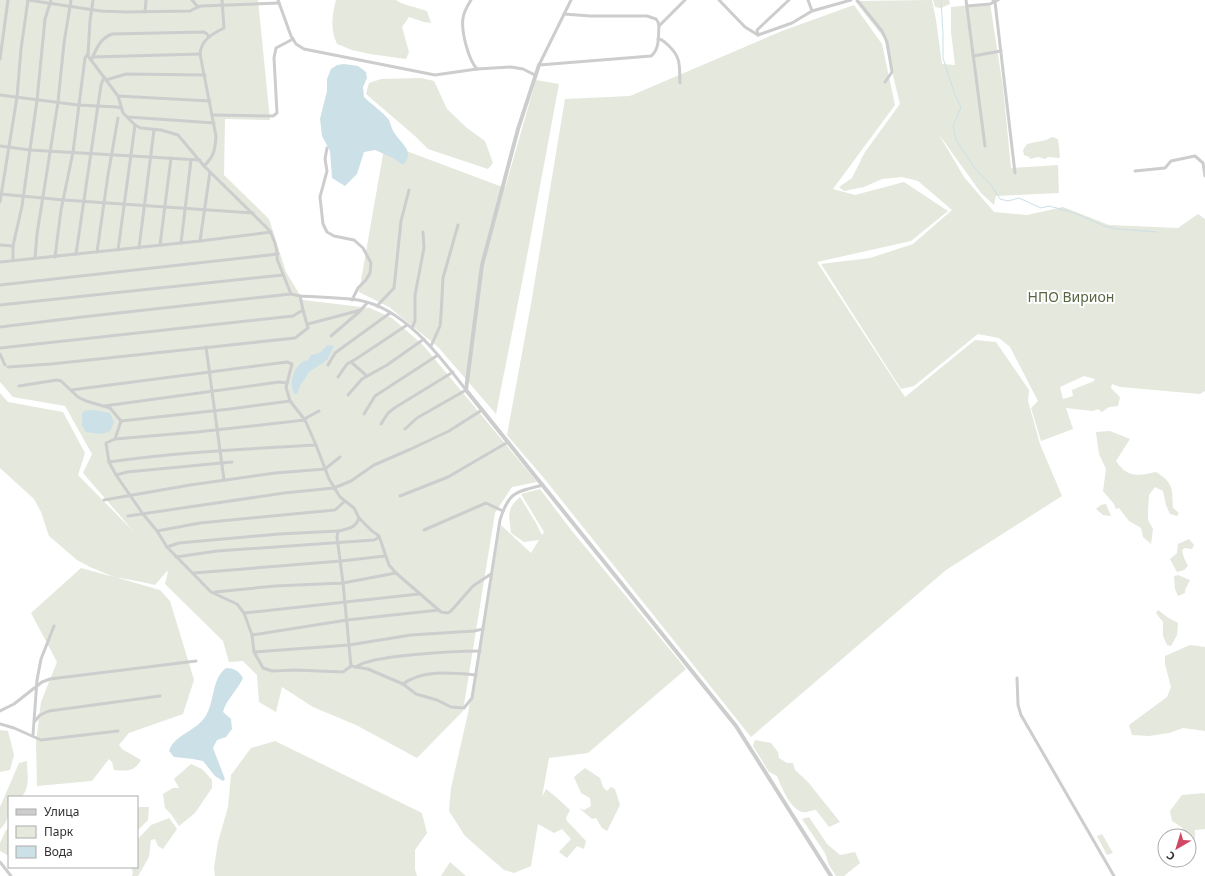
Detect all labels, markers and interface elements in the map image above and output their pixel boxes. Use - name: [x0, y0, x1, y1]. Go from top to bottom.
- park label: НПО Вирион: [1028, 287, 1114, 306]
- legend: [8, 796, 138, 868]
- text: Улица: [44, 803, 79, 820]
- text: Парк: [44, 823, 74, 840]
- north arrow: [1157, 828, 1197, 868]
- text: Вода: [44, 843, 73, 860]
- text: С: [1163, 848, 1178, 864]

